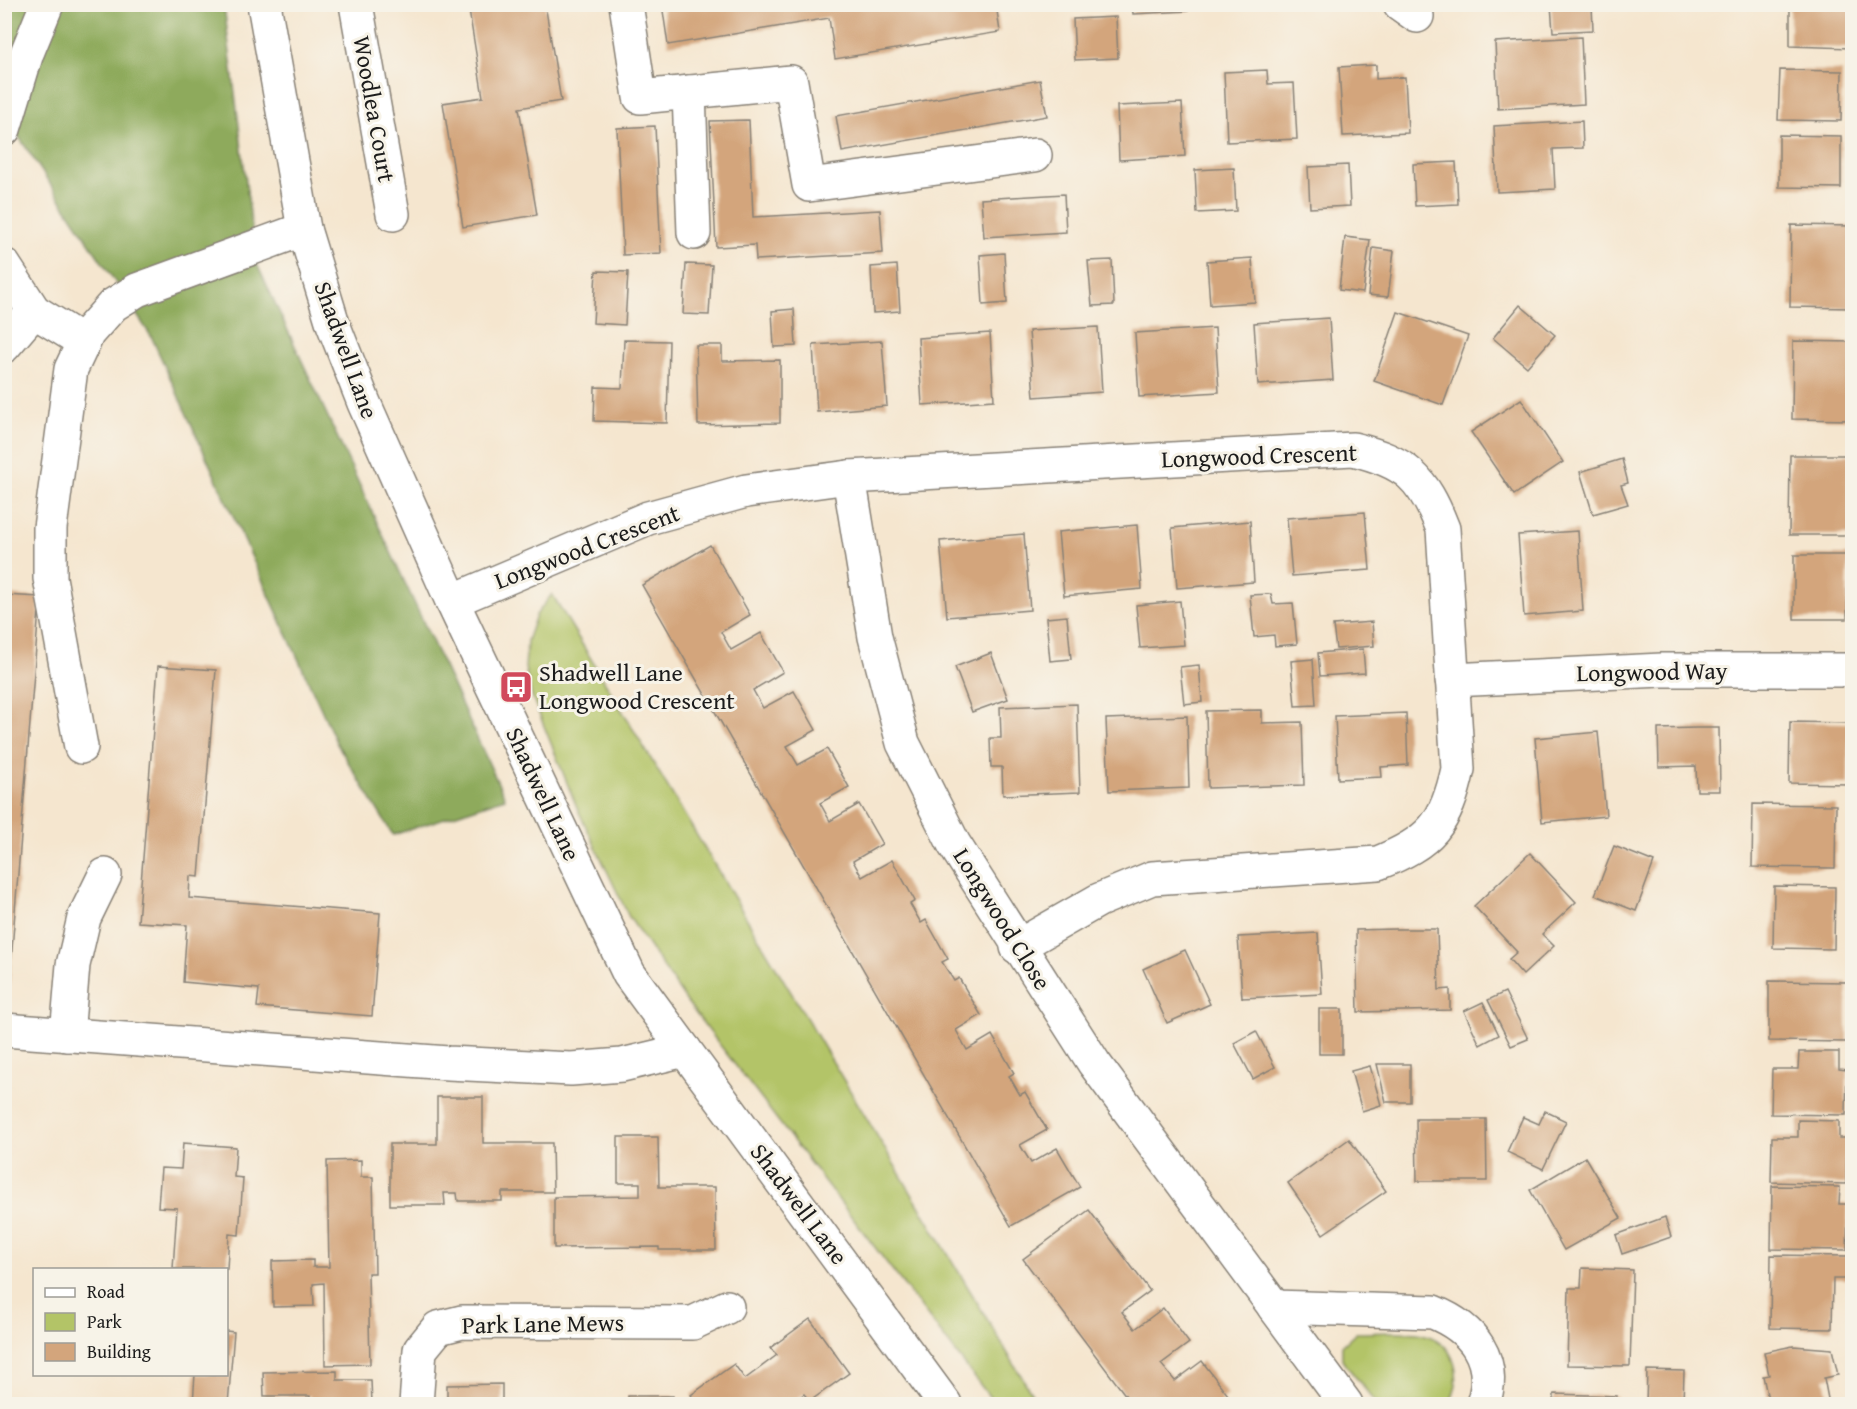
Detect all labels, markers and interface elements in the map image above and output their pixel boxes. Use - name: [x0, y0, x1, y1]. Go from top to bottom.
- street label: Woodlea Court: [344, 33, 405, 185]
- street label: Shadwell Lane: [305, 276, 387, 423]
- street label: Longwood Crescent: [1161, 435, 1358, 476]
- street label: Longwood Crescent: [489, 495, 685, 598]
- street label: Longwood Way: [1576, 653, 1728, 690]
- place label: Shadwell Lane Longwood Crescent: [539, 655, 735, 718]
- bus stop icon: Shadwell Lane Longwood Crescent: [498, 669, 534, 705]
- street label: Shadwell Lane: [497, 721, 590, 866]
- street label: Longwood Close: [945, 841, 1060, 996]
- street label: Shadwell Lane: [742, 1136, 857, 1272]
- legend: [33, 1268, 228, 1376]
- text: Road: [87, 1278, 125, 1305]
- street label: Park Lane Mews: [462, 1305, 624, 1342]
- text: Park: [87, 1308, 123, 1335]
- text: Building: [87, 1338, 151, 1365]

